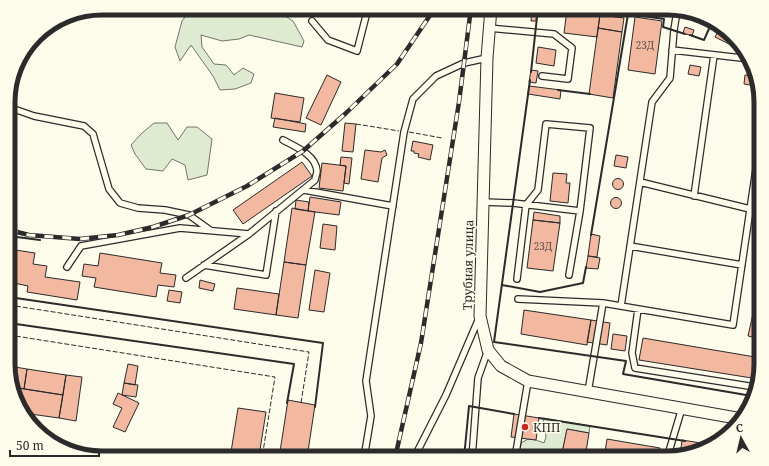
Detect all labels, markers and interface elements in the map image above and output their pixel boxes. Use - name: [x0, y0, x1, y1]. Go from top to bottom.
- house number: 23Д: [636, 38, 655, 52]
- street label: Трубная улица: [459, 219, 477, 311]
- house number: 23Д: [534, 239, 553, 253]
- north arrow: [721, 418, 761, 458]
- place label: КПП: [533, 419, 560, 436]
- text: С: [735, 420, 744, 436]
- marker: КПП: [520, 422, 530, 432]
- scale bar: [10, 432, 99, 458]
- text: 50 m: [16, 437, 44, 454]

